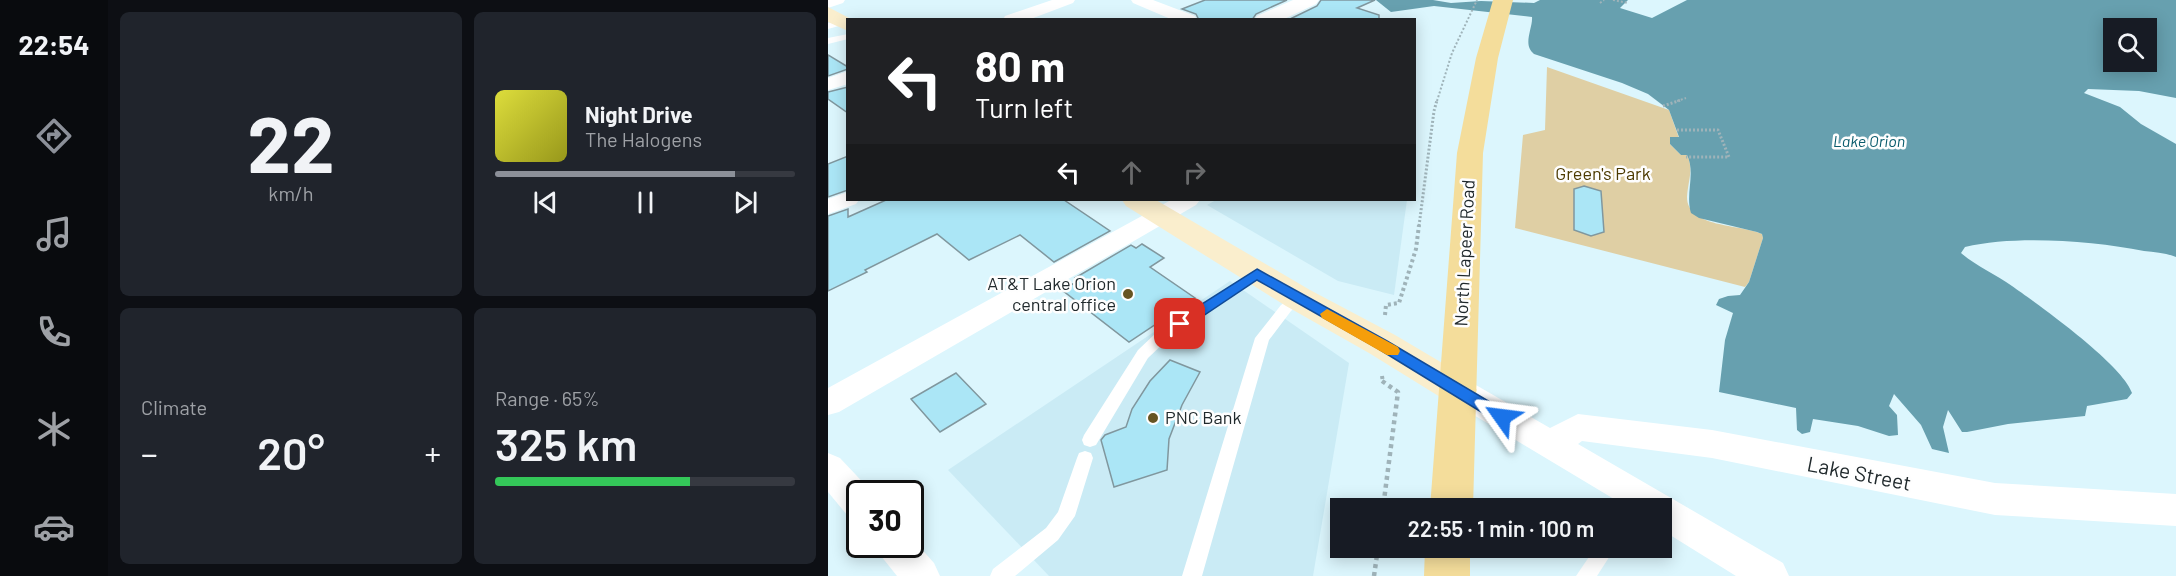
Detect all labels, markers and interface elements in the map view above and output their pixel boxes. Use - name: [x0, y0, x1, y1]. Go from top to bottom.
- map controls: [2103, 18, 2157, 72]
- button: search: [2103, 18, 2157, 72]
- text: 22:54: [19, 28, 89, 60]
- text: 80 m: [975, 40, 1065, 90]
- icon: left: [876, 42, 954, 120]
- text: Turn left: [975, 91, 1073, 123]
- text: 22: [247, 95, 335, 189]
- text: Night Drive: [585, 101, 693, 127]
- icon: directions: [33, 115, 75, 157]
- text: The Halogens: [585, 127, 702, 151]
- water label: Lake Orion: [1833, 131, 1905, 150]
- icon: left: [1052, 156, 1085, 189]
- icon: ahead: [1115, 156, 1148, 189]
- icon: right: [1178, 156, 1211, 189]
- park label: Green's Park: [1555, 162, 1651, 184]
- street label: North Lapeer Road: [1449, 179, 1479, 327]
- text: km/h: [268, 181, 314, 205]
- icon: previous: [529, 186, 562, 219]
- icon: pause: [629, 186, 662, 219]
- icon: next: [729, 186, 762, 219]
- icon: music: [33, 213, 75, 255]
- place label: AT&T Lake Orion central office: [987, 272, 1116, 315]
- marker: AT&T Lake Orion central office: [1121, 287, 1135, 301]
- pin: [1154, 298, 1205, 349]
- icon: arrive: [1163, 307, 1196, 340]
- icon: phone: [33, 311, 75, 353]
- position arrow: [1470, 385, 1534, 449]
- text: Range · 65%: [495, 386, 599, 410]
- text: Climate: [141, 395, 207, 419]
- place label: PNC Bank: [1165, 406, 1241, 428]
- icon: climate: [33, 408, 75, 450]
- marker: PNC Bank: [1146, 411, 1160, 425]
- text: 325 km: [495, 416, 637, 470]
- text: 20°: [257, 425, 325, 479]
- text: −: [141, 433, 158, 473]
- text: +: [425, 433, 441, 473]
- street label: Lake Street: [1805, 450, 1913, 495]
- speed limit sign: 30: [846, 480, 924, 558]
- icon: car: [33, 506, 75, 548]
- text: 22:55 · 1 min · 100 m: [1408, 515, 1594, 541]

